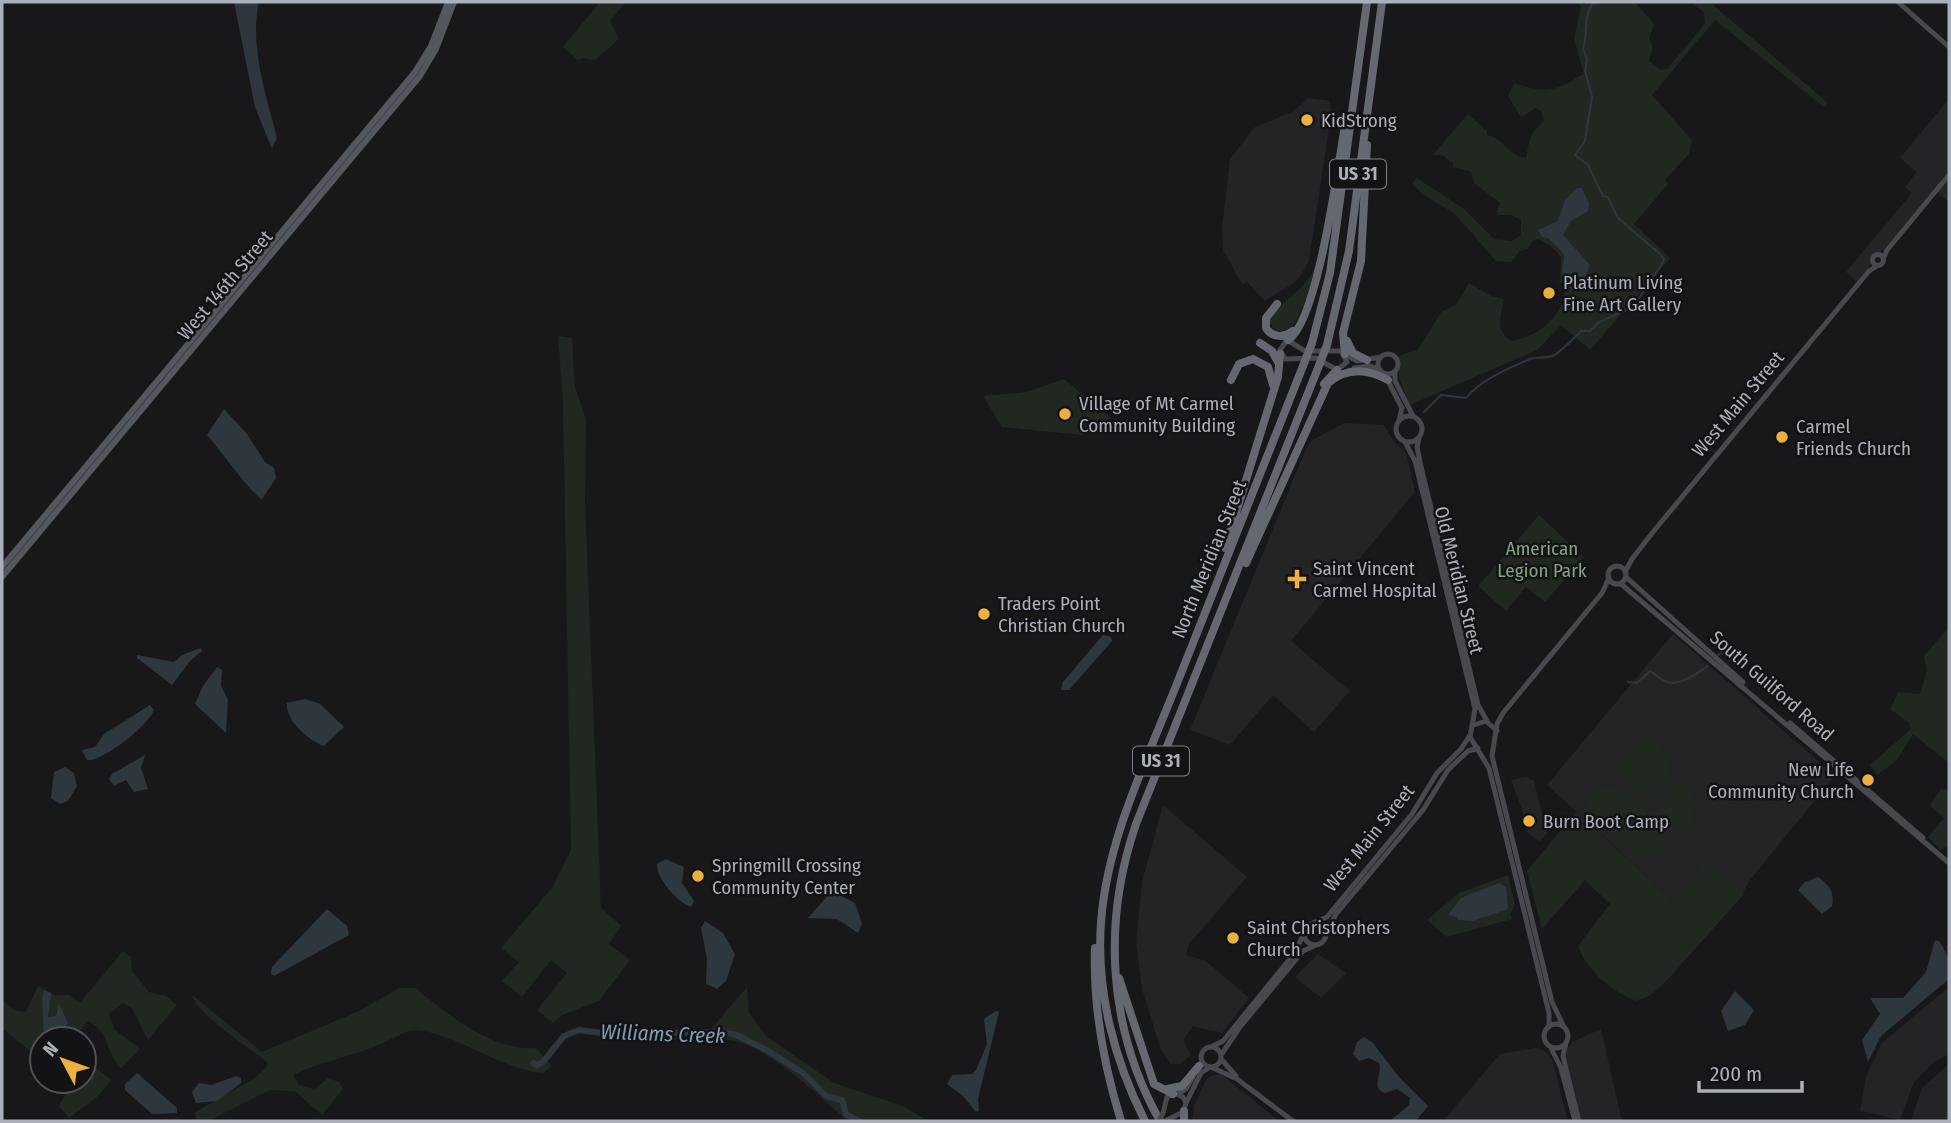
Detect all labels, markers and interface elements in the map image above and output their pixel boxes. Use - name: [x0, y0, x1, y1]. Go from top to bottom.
- place label: KidStrong: [1321, 109, 1397, 132]
- marker: KidStrong: [1299, 112, 1315, 128]
- road number: US 31: [1330, 160, 1386, 188]
- street label: West 146th Street: [173, 225, 278, 344]
- place label: Platinum Living Fine Art Gallery: [1563, 271, 1682, 316]
- marker: Platinum Living Fine Art Gallery: [1541, 285, 1557, 301]
- street label: West Main Street: [1687, 346, 1789, 462]
- place label: Village of Mt Carmel Community Building: [1079, 392, 1235, 437]
- marker: Village of Mt Carmel Community Building: [1057, 406, 1073, 422]
- place label: Carmel Friends Church: [1796, 415, 1911, 460]
- marker: Carmel Friends Church: [1774, 429, 1790, 445]
- street label: North Meridian Street: [1167, 476, 1252, 641]
- street label: Old Meridian Street: [1430, 504, 1489, 657]
- park label: American Legion Park: [1497, 537, 1587, 582]
- place label: Saint Vincent Carmel Hospital: [1313, 557, 1437, 602]
- marker: Saint Vincent Carmel Hospital: [1287, 569, 1307, 589]
- place label: Traders Point Christian Church: [998, 592, 1125, 637]
- marker: Traders Point Christian Church: [976, 606, 992, 622]
- street label: South Guilford Road: [1705, 626, 1839, 746]
- road number: US 31: [1133, 746, 1189, 776]
- place label: New Life Community Church: [1708, 758, 1854, 803]
- marker: New Life Community Church: [1860, 772, 1876, 788]
- street label: West Main Street: [1319, 779, 1420, 896]
- place label: Burn Boot Camp: [1543, 810, 1669, 833]
- marker: Burn Boot Camp: [1521, 813, 1537, 829]
- place label: Springmill Crossing Community Center: [712, 854, 861, 899]
- marker: Springmill Crossing Community Center: [690, 868, 706, 884]
- place label: Saint Christophers Church: [1247, 916, 1390, 961]
- marker: Saint Christophers Church: [1225, 930, 1241, 946]
- water label: Williams Creek: [600, 1019, 726, 1049]
- north arrow: [28, 1025, 98, 1095]
- text: N: [38, 1037, 63, 1061]
- scale bar: [1699, 1050, 1802, 1094]
- text: 200 m: [1710, 1061, 1762, 1087]

